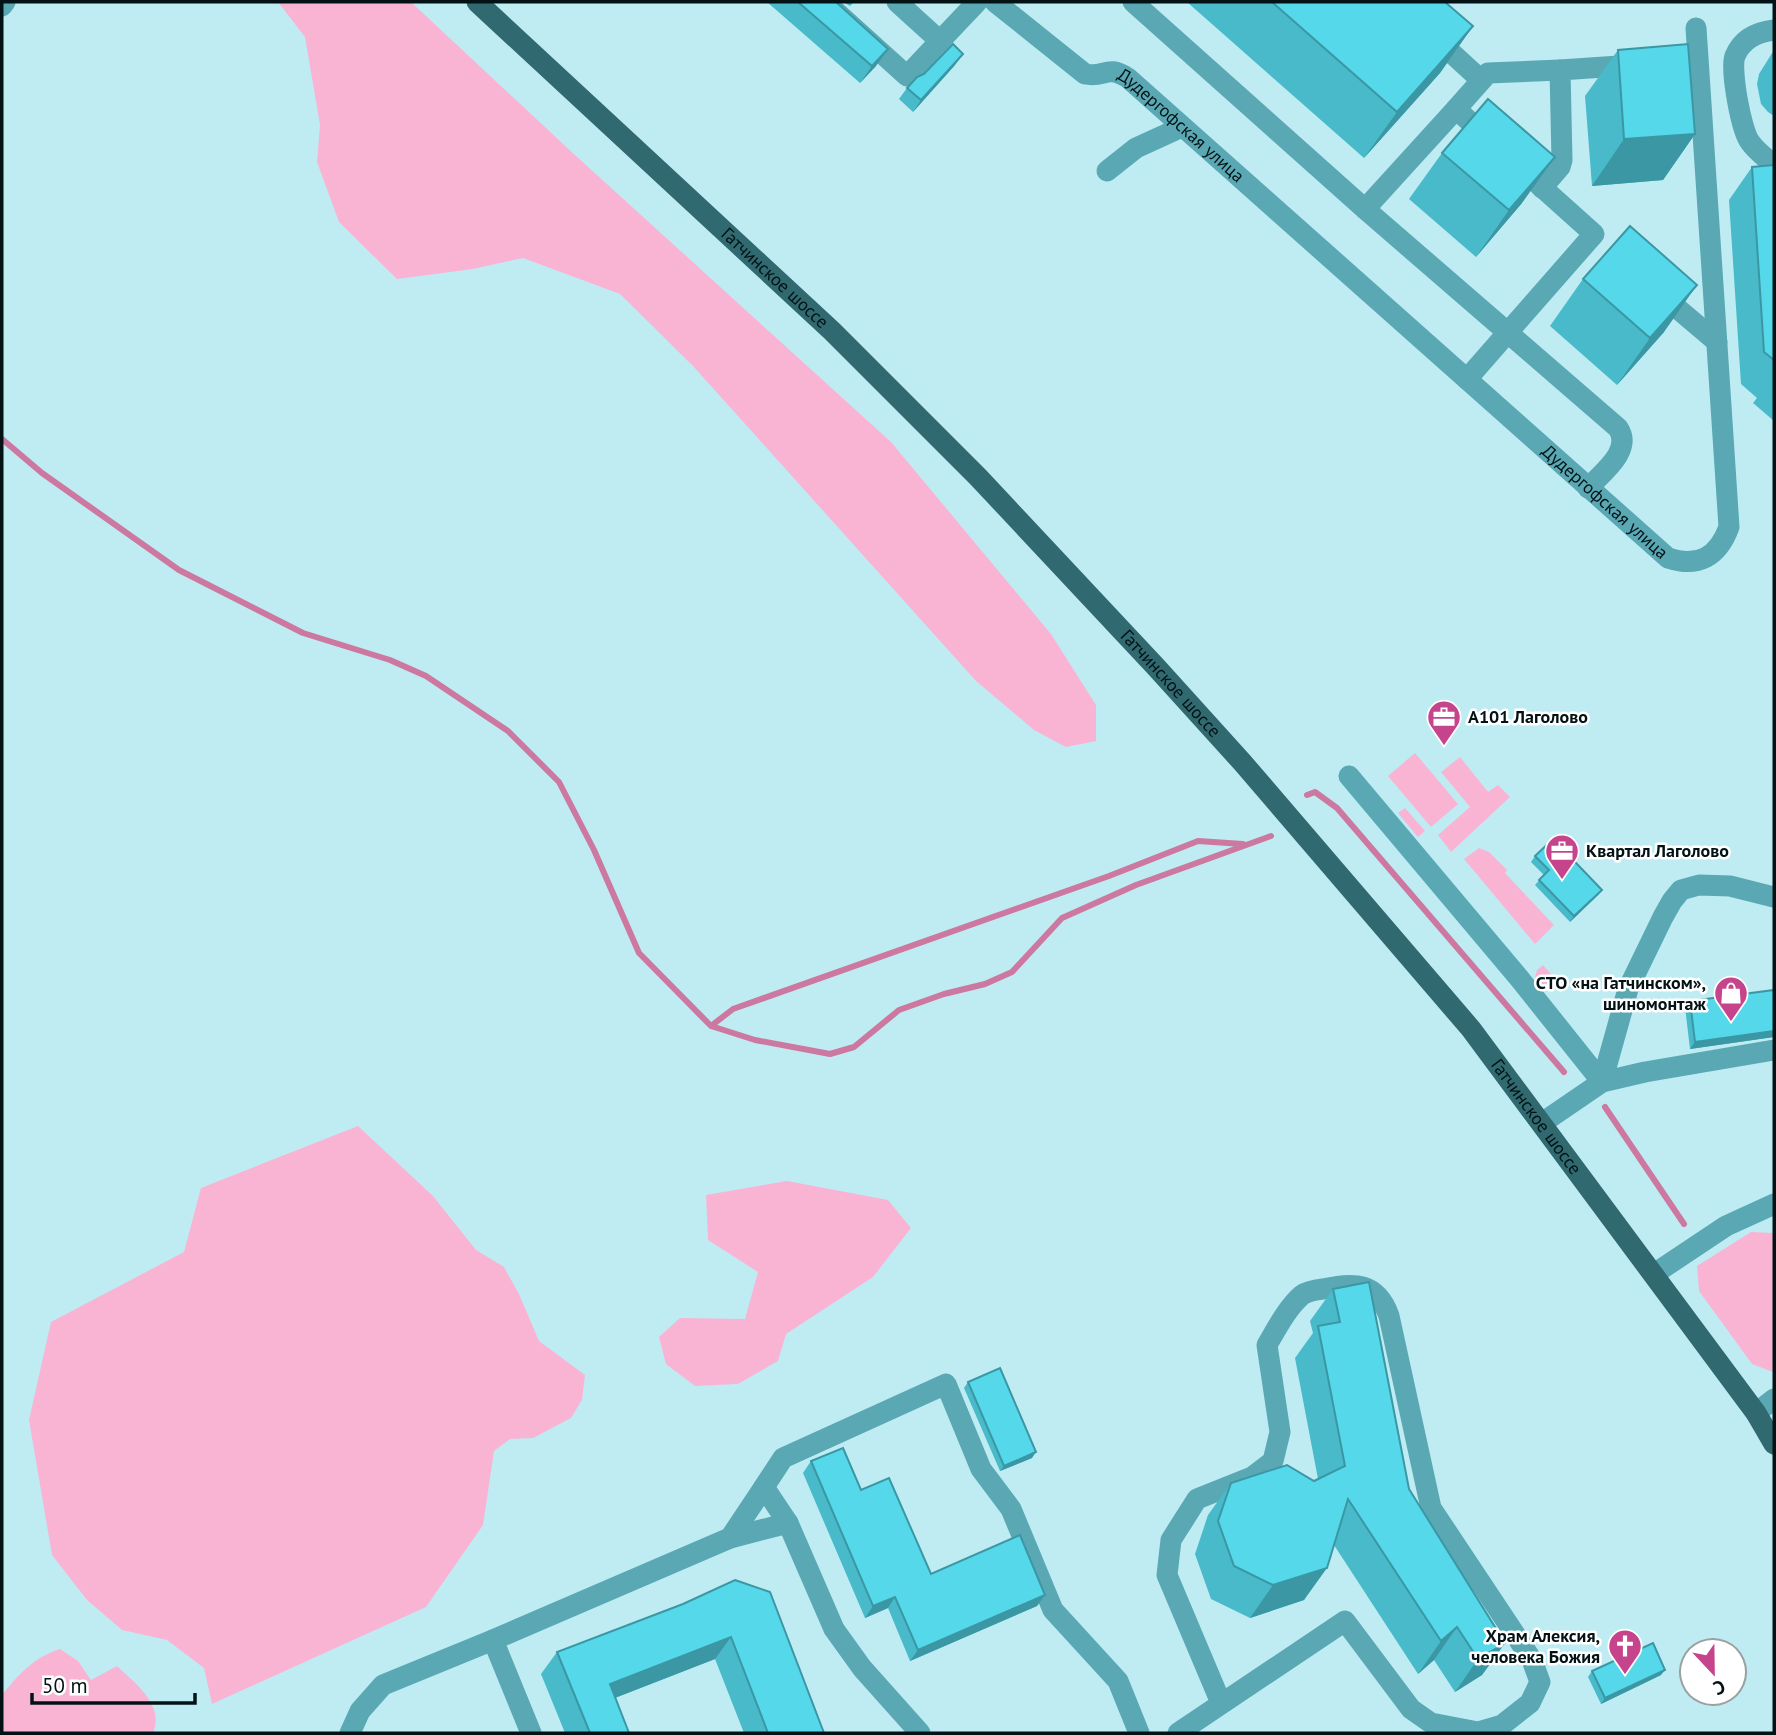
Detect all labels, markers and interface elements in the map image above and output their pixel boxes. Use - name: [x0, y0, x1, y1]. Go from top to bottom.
- street label: Дудергофская улица: [1114, 62, 1249, 187]
- street label: Гатчинское шоссе: [717, 222, 834, 333]
- street label: Дудергофская улица: [1537, 439, 1673, 564]
- street label: Гатчинское шоссе: [1116, 625, 1226, 742]
- office icon: А101 Лаголово: [1425, 698, 1463, 747]
- place label: А101 Лаголово: [1468, 705, 1588, 728]
- office icon: Квартал Лаголово: [1543, 832, 1581, 881]
- place label: Квартал Лаголово: [1586, 839, 1729, 862]
- place label: СТО «на Гатчинском», шиномонтаж: [1536, 971, 1707, 1015]
- shop icon: СТО «на Гатчинском», шиномонтаж: [1712, 974, 1750, 1023]
- street label: Гатчинское шоссе: [1486, 1054, 1587, 1179]
- place label: Храм Алексия, человека Божия: [1471, 1624, 1600, 1668]
- church icon: Храм Алексия, человека Божия: [1606, 1627, 1644, 1676]
- north arrow: [1678, 1637, 1748, 1707]
- scale bar: [32, 1662, 194, 1706]
- text: 50 m: [42, 1672, 88, 1699]
- text: С: [1710, 1675, 1729, 1701]

